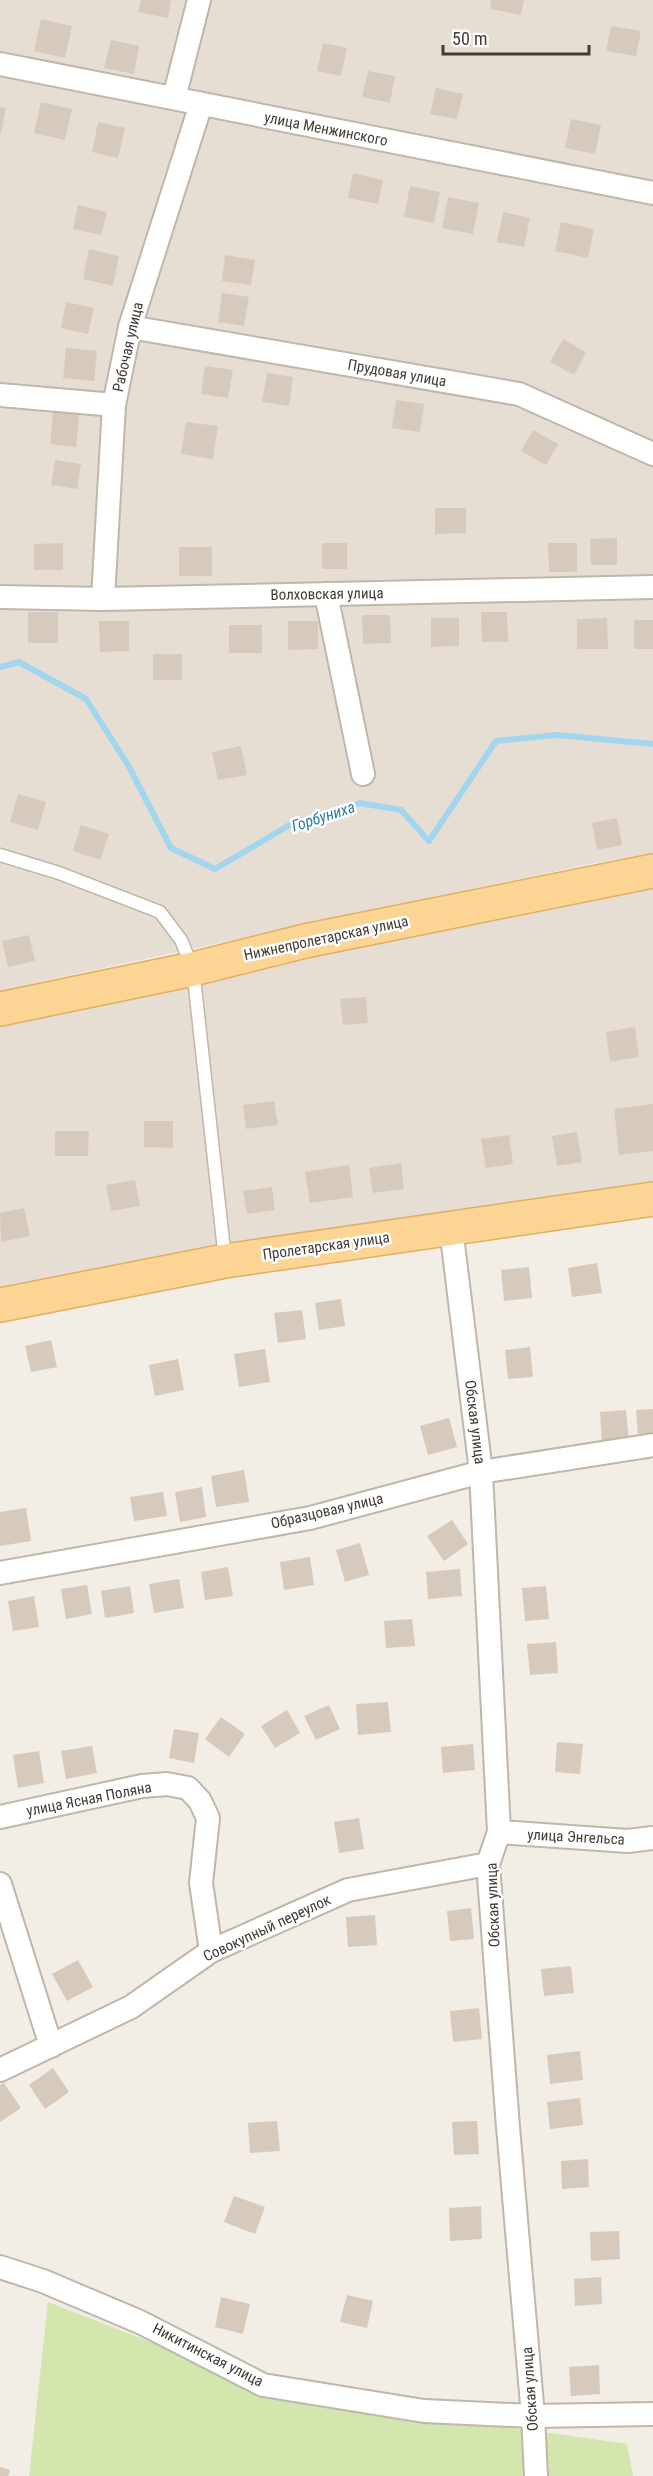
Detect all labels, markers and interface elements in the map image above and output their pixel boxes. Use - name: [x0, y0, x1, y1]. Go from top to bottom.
- scale bar: [443, 18, 588, 56]
- text: 50 m: [452, 28, 487, 49]
- street label: улица Менжинского: [263, 108, 389, 150]
- street label: Рабочая улица: [109, 300, 147, 394]
- street label: Прудовая улица: [346, 355, 448, 391]
- street label: Волховская улица: [270, 584, 384, 604]
- water label: Горбуниха: [289, 797, 357, 836]
- street label: Нижнепролетарская улица: [242, 912, 410, 964]
- street label: Пролетарская улица: [261, 1228, 391, 1264]
- street label: Обская улица: [461, 1379, 489, 1465]
- street label: Образцовая улица: [269, 1489, 385, 1533]
- street label: улица Ясная Поляна: [25, 1778, 153, 1820]
- street label: улица Энгельса: [527, 1825, 625, 1849]
- street label: Обская улица: [483, 1862, 503, 1948]
- street label: Совокупный переулок: [200, 1891, 334, 1965]
- street label: Никитинская улица: [150, 2319, 266, 2391]
- street label: Обская улица: [518, 2346, 542, 2432]

